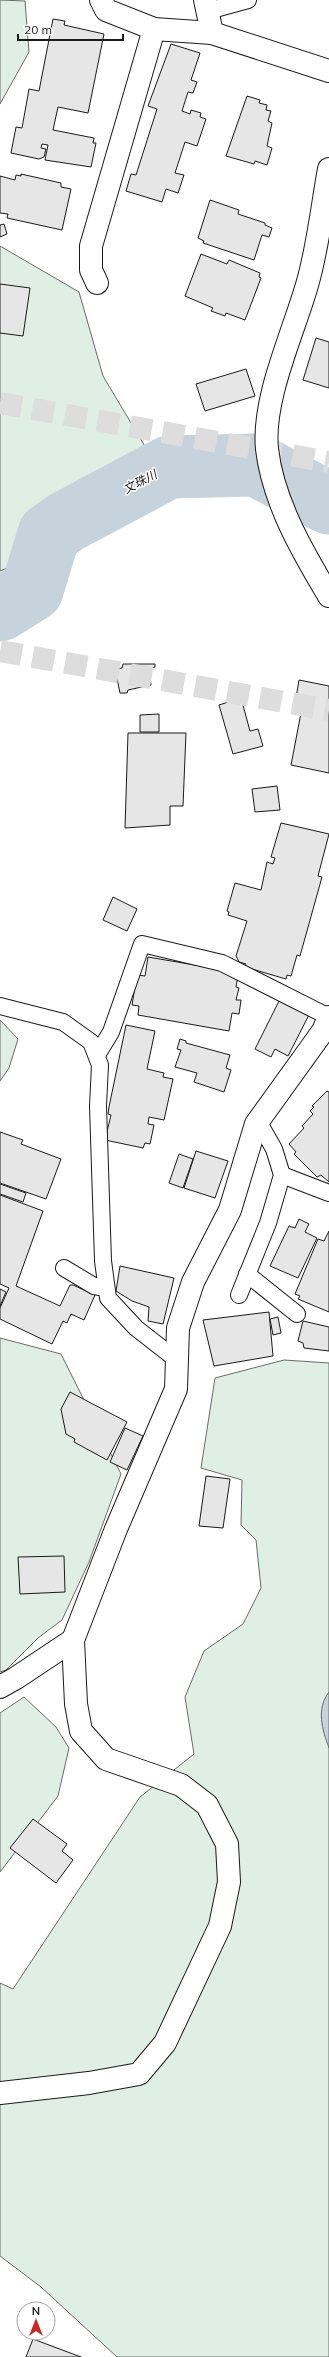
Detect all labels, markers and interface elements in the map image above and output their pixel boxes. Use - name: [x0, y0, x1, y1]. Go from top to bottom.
- scale bar: [18, 16, 123, 42]
- text: 20 m: [24, 22, 52, 37]
- water label: 文珠川: [120, 466, 161, 497]
- north arrow: [16, 2301, 56, 2341]
- text: N: [32, 2304, 40, 2318]

